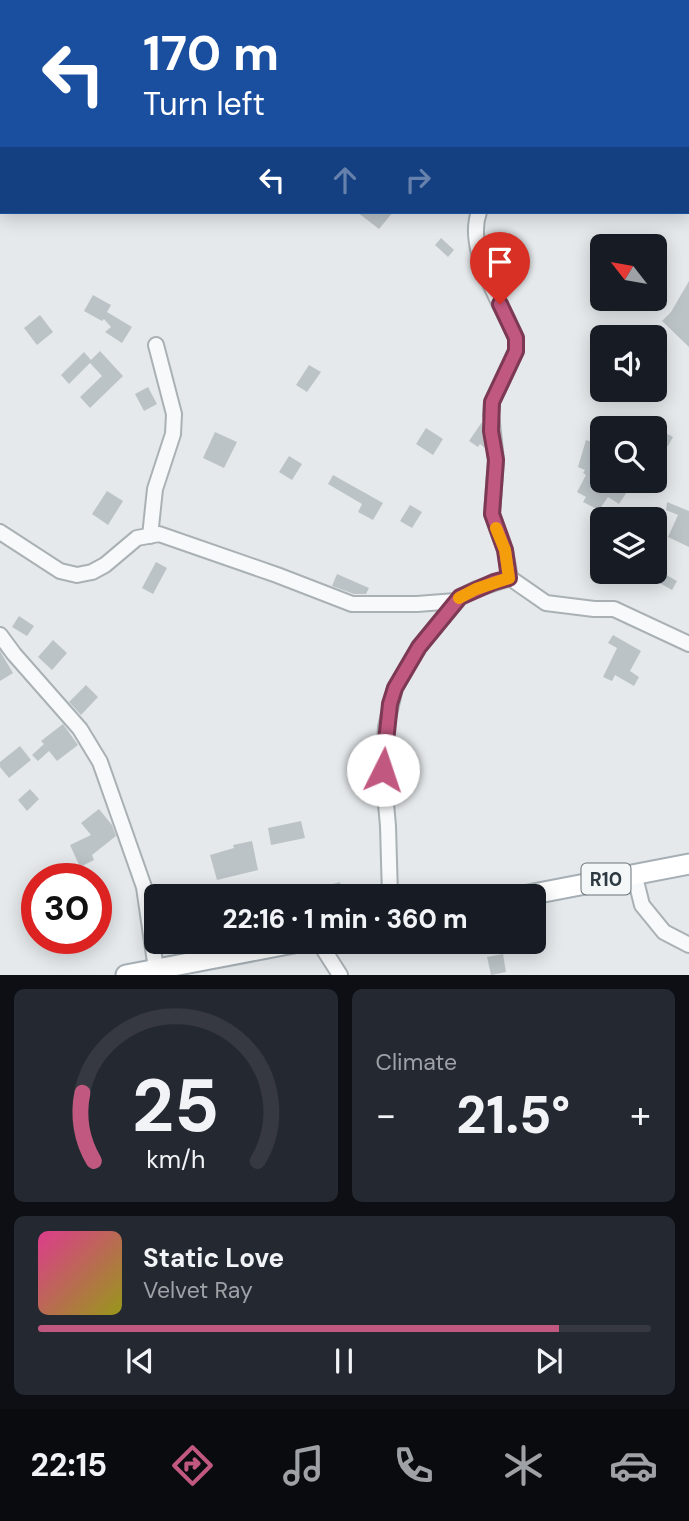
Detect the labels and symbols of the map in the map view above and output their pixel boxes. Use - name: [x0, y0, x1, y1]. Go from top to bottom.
- pin: [470, 232, 530, 304]
- north arrow: [590, 234, 667, 312]
- position arrow: [346, 733, 420, 807]
- speed limit sign: 30: [21, 863, 112, 954]
- road number: R10: [582, 864, 630, 894]

